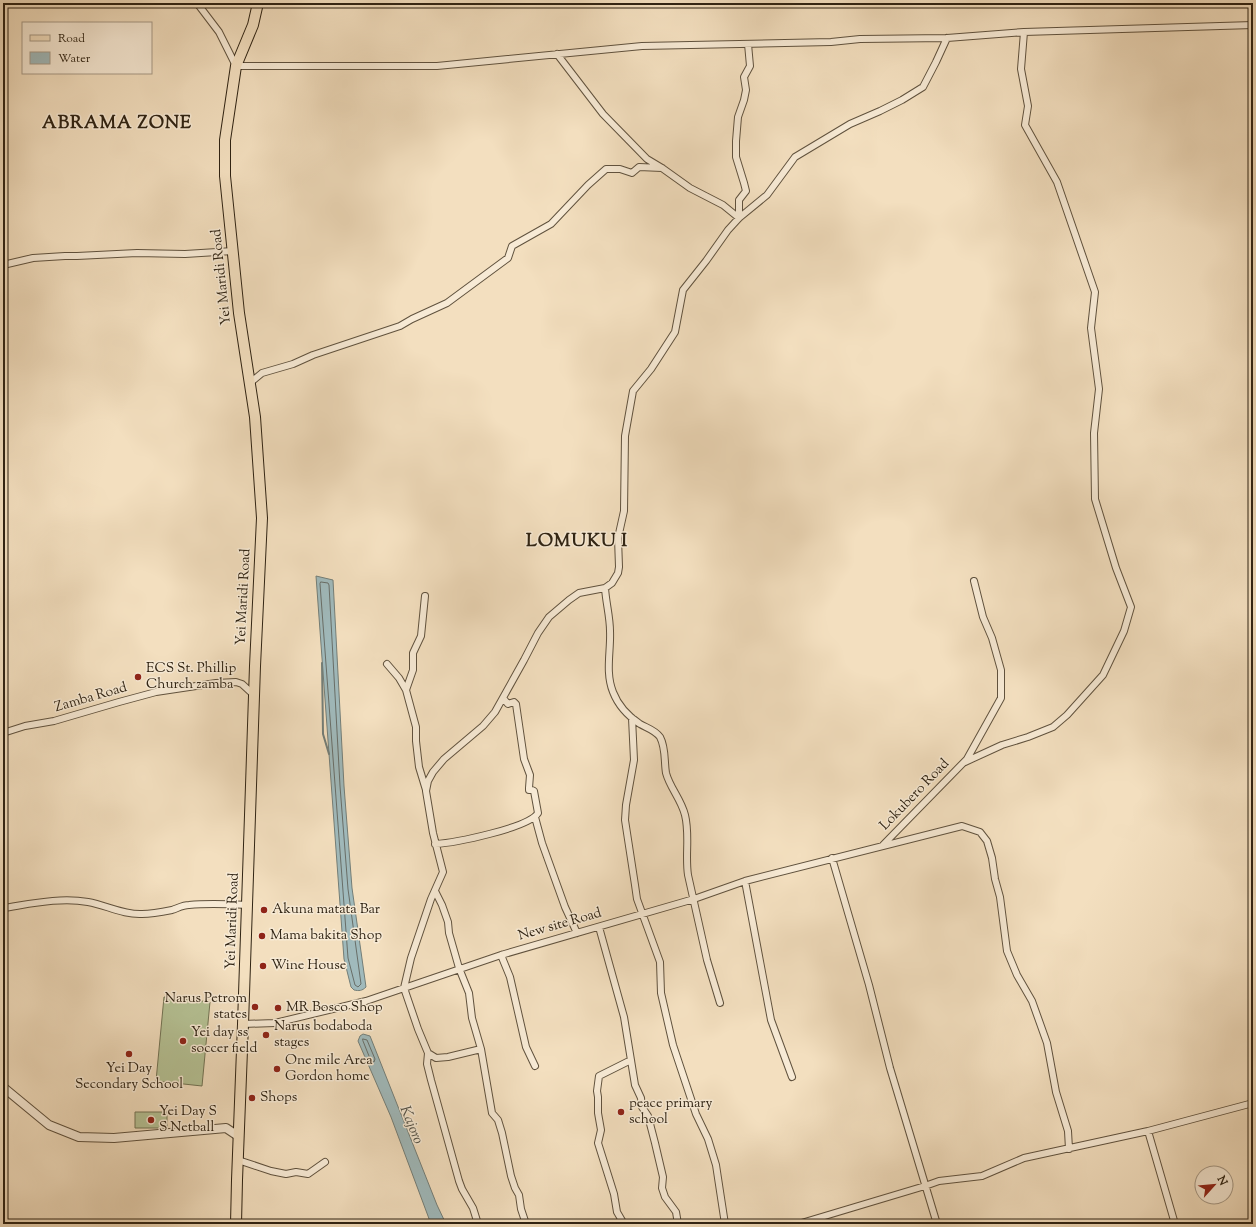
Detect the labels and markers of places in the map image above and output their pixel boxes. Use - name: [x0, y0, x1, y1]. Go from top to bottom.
- place label: ECS St. Phillip Church zamba: [146, 659, 237, 695]
- marker: ECS St. Phillip Church zamba: [133, 672, 143, 682]
- place label: Akuna matata Bar: [272, 900, 381, 920]
- marker: Akuna matata Bar: [259, 905, 269, 915]
- place label: Mama bakita Shop: [270, 926, 382, 946]
- marker: Mama bakita Shop: [257, 931, 267, 941]
- place label: Wine House: [271, 956, 346, 976]
- marker: Wine House: [258, 961, 268, 971]
- place label: Narus Petrom states: [165, 989, 247, 1025]
- place label: MR Bosco Shop: [286, 998, 383, 1018]
- marker: Narus Petrom states: [250, 1002, 260, 1012]
- marker: MR Bosco Shop: [273, 1003, 283, 1013]
- place label: Narus bodaboda stages: [274, 1017, 373, 1053]
- place label: Yei day ss soccer field: [191, 1023, 257, 1059]
- marker: Narus bodaboda stages: [261, 1030, 271, 1040]
- marker: Yei day ss soccer field: [178, 1036, 188, 1046]
- marker: Yei Day Secondary School: [124, 1049, 134, 1059]
- place label: One mile Area Gordon home: [285, 1051, 373, 1087]
- place label: Yei Day Secondary School: [75, 1059, 183, 1095]
- marker: One mile Area Gordon home: [272, 1064, 282, 1074]
- place label: Shops: [260, 1088, 297, 1108]
- marker: Shops: [247, 1093, 257, 1103]
- place label: peace primary school: [629, 1094, 712, 1130]
- place label: Yei Day S S Netball: [159, 1102, 217, 1138]
- marker: peace primary school: [616, 1107, 626, 1117]
- marker: Yei Day S S Netball: [146, 1115, 156, 1125]

